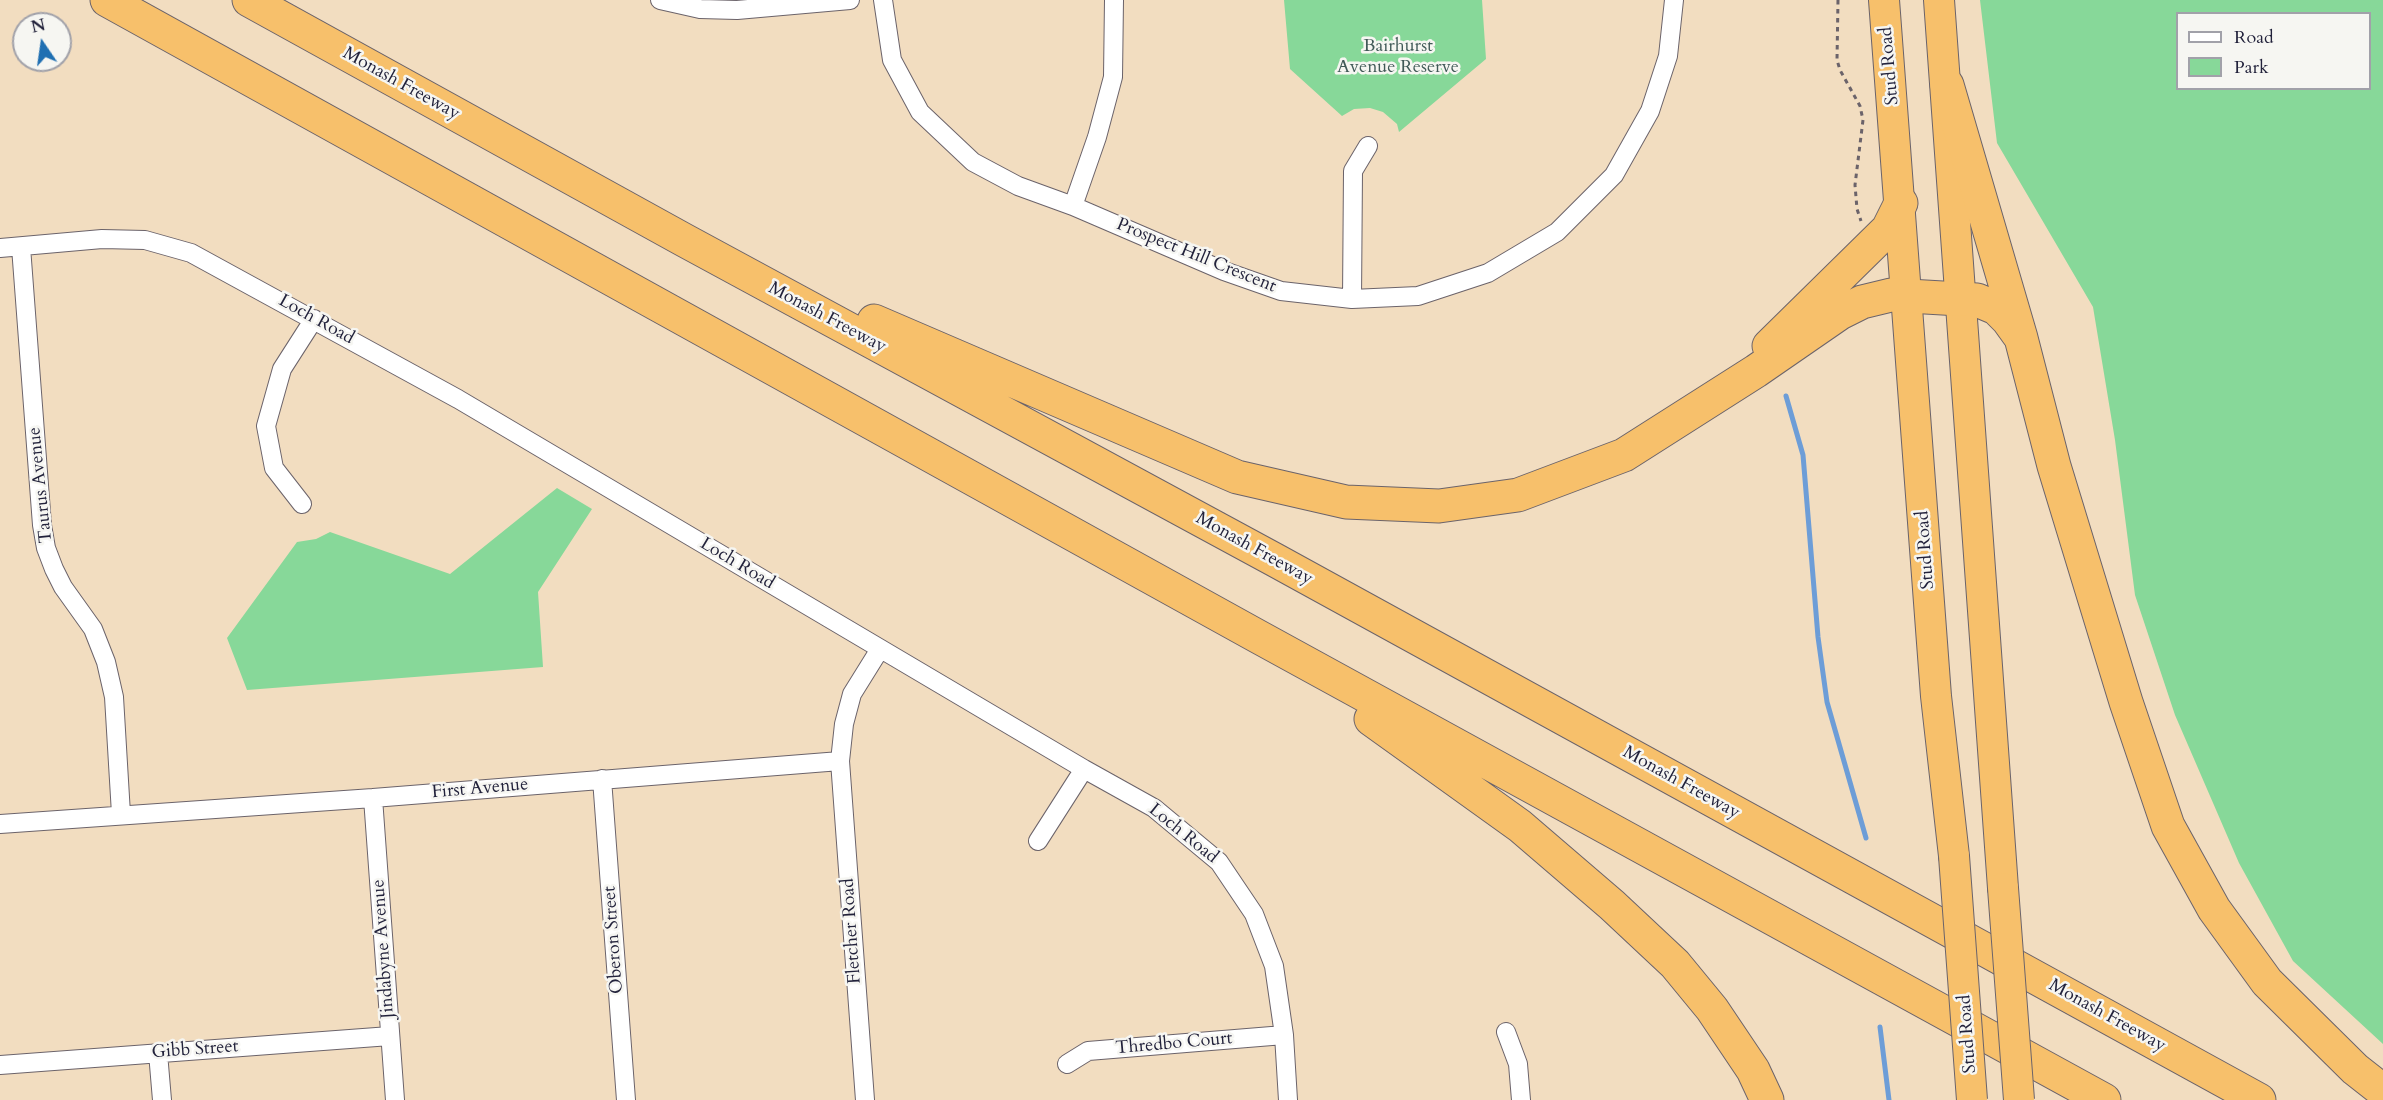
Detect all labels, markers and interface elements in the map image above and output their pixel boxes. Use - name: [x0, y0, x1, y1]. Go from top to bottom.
- north arrow: [12, 12, 72, 72]
- legend: [2176, 12, 2371, 90]
- text: N: [29, 14, 48, 39]
- text: Road: [2234, 25, 2274, 50]
- street label: Stud Road: [1876, 26, 1904, 106]
- park label: Bairhurst Avenue Reserve: [1337, 36, 1459, 78]
- street label: Monash Freeway: [339, 43, 463, 125]
- text: Park: [2234, 55, 2269, 80]
- street label: Prospect Hill Crescent: [1113, 214, 1279, 298]
- street label: Monash Freeway: [764, 278, 890, 358]
- street label: Loch Road: [274, 290, 358, 350]
- street label: Taurus Avenue: [24, 426, 58, 544]
- street label: Monash Freeway: [1192, 508, 1316, 590]
- street label: Stud Road: [1912, 510, 1940, 590]
- street label: Loch Road: [696, 533, 778, 595]
- street label: Monash Freeway: [1619, 742, 1743, 824]
- street label: First Avenue: [431, 774, 529, 804]
- street label: Loch Road: [1144, 799, 1222, 869]
- street label: Fletcher Road: [838, 877, 866, 985]
- street label: Jindabyne Avenue: [368, 879, 400, 1019]
- street label: Oberon Street: [599, 885, 629, 995]
- street label: Monash Freeway: [2045, 975, 2169, 1057]
- street label: Stud Road: [1954, 994, 1982, 1074]
- street label: Thredbo Court: [1115, 1028, 1233, 1060]
- street label: Gibb Street: [151, 1036, 239, 1064]

